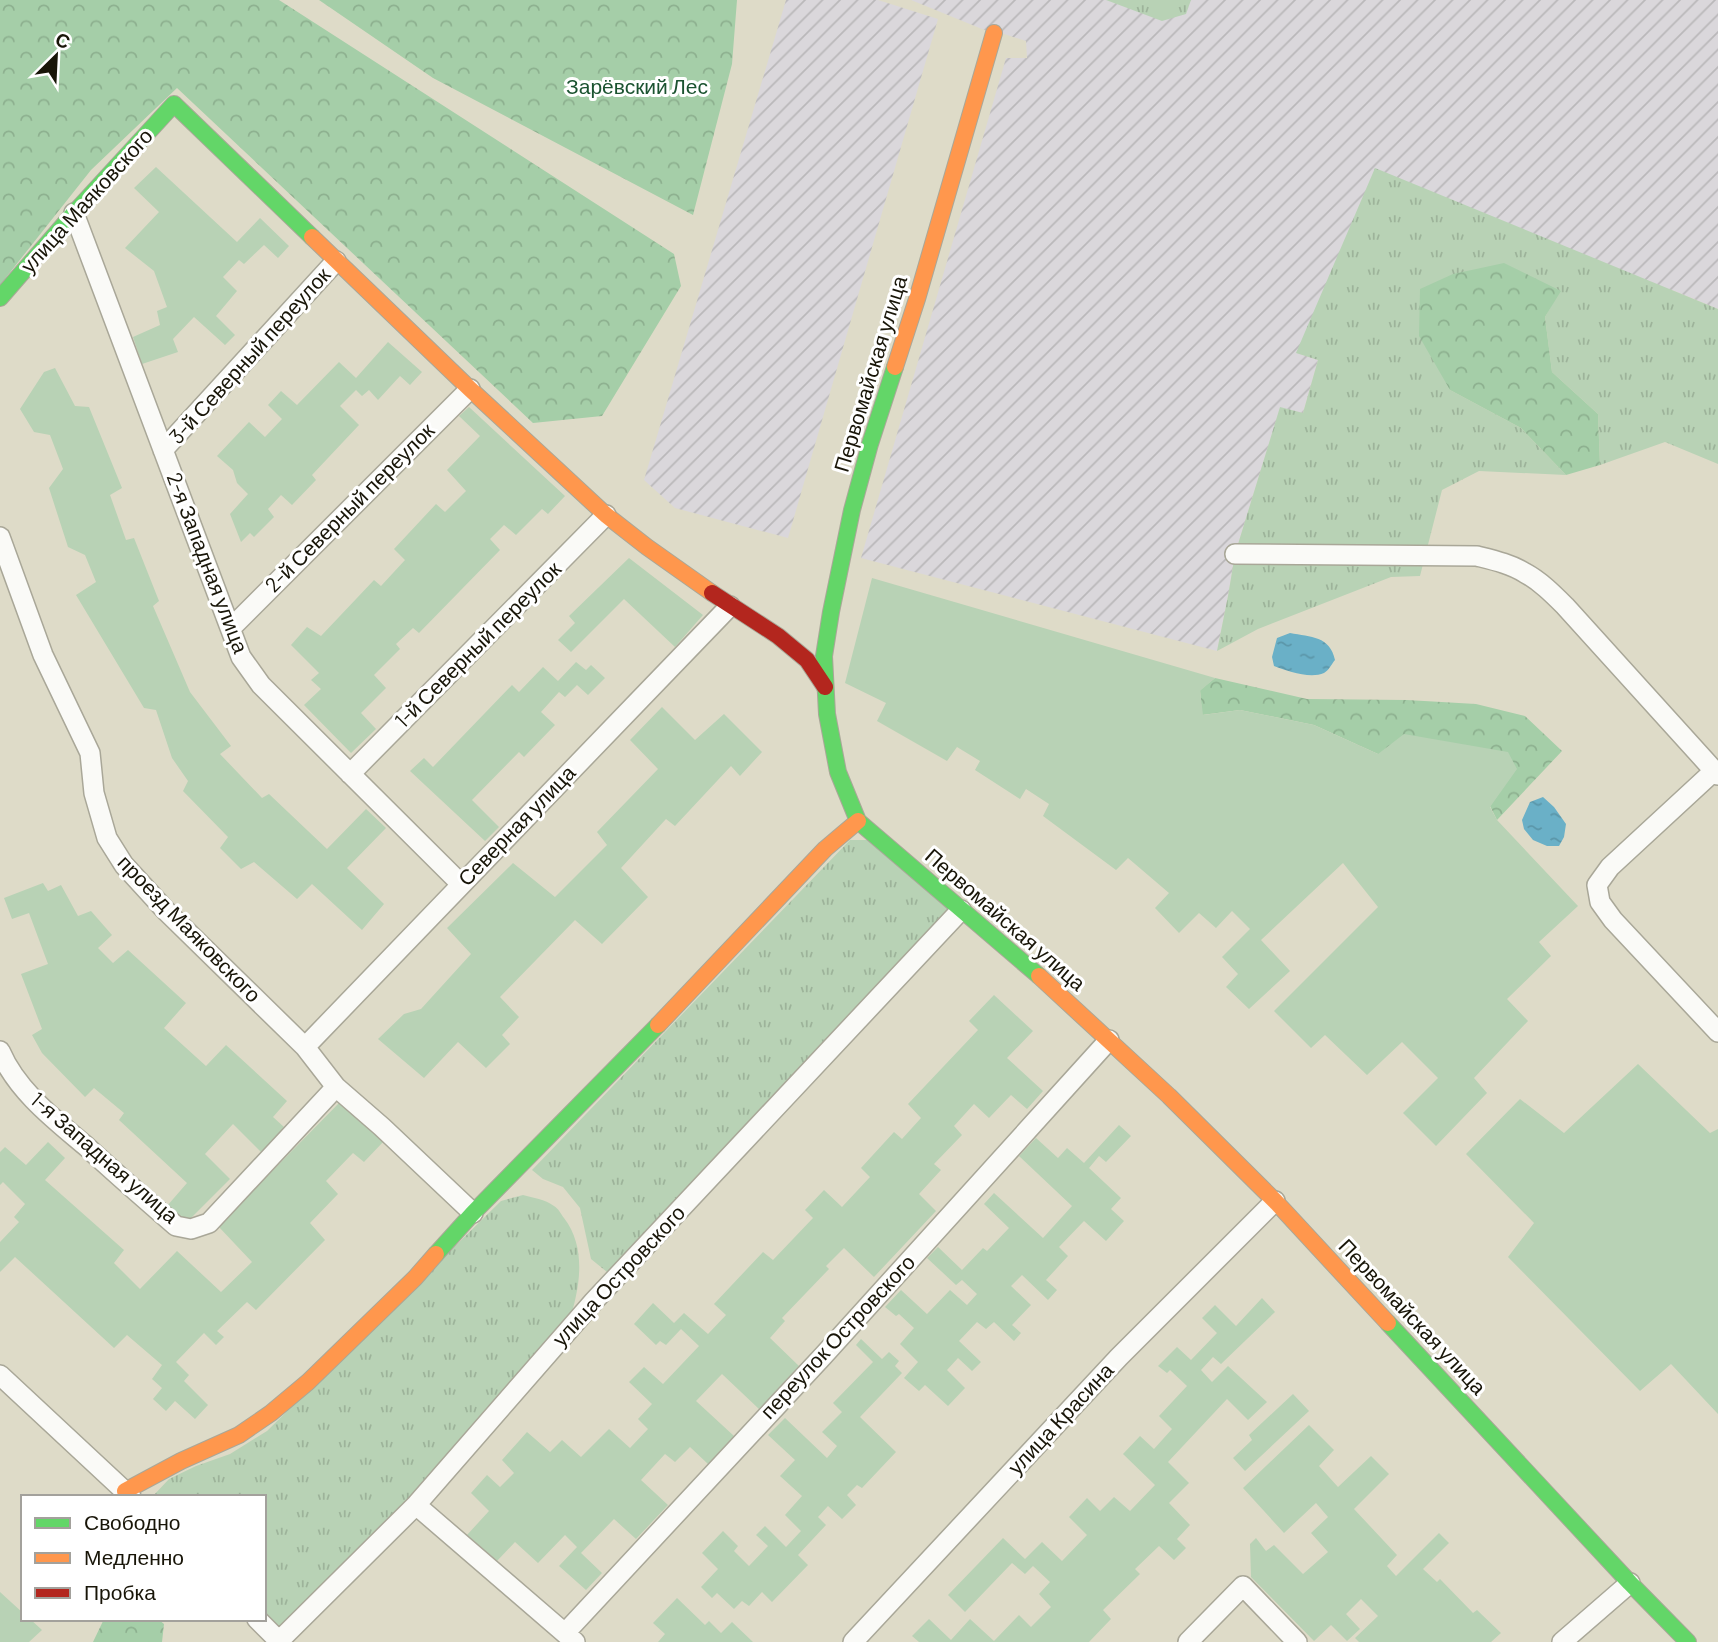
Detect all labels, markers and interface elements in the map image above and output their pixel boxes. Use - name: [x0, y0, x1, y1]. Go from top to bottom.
- north arrow: [21, 21, 91, 91]
- text: С: [52, 27, 74, 53]
- park label: Зарёвский Лес: [566, 73, 708, 98]
- street label: улица Маяковского: [15, 123, 157, 277]
- street label: 3-й Северный переулок: [163, 261, 335, 448]
- street label: Первомайская улица: [828, 272, 911, 475]
- street label: 2-й Северный переулок: [259, 417, 439, 597]
- street label: 2-я Западная улица: [162, 469, 254, 657]
- street label: 1-й Северный переулок: [389, 555, 566, 732]
- street label: Северная улица: [452, 759, 580, 890]
- street label: Первомайская улица: [921, 843, 1091, 995]
- street label: проезд Маяковского: [113, 849, 267, 1007]
- street label: 1-я Западная улица: [26, 1086, 184, 1228]
- street label: улица Островского: [546, 1199, 690, 1350]
- street label: Первомайская улица: [1334, 1233, 1492, 1399]
- street label: переулок Островского: [754, 1249, 919, 1423]
- street label: улица Красина: [1002, 1357, 1118, 1479]
- legend: [21, 1495, 266, 1621]
- text: Свободно: [84, 1509, 181, 1534]
- text: Медленно: [84, 1544, 184, 1569]
- text: Пробка: [84, 1579, 156, 1604]

